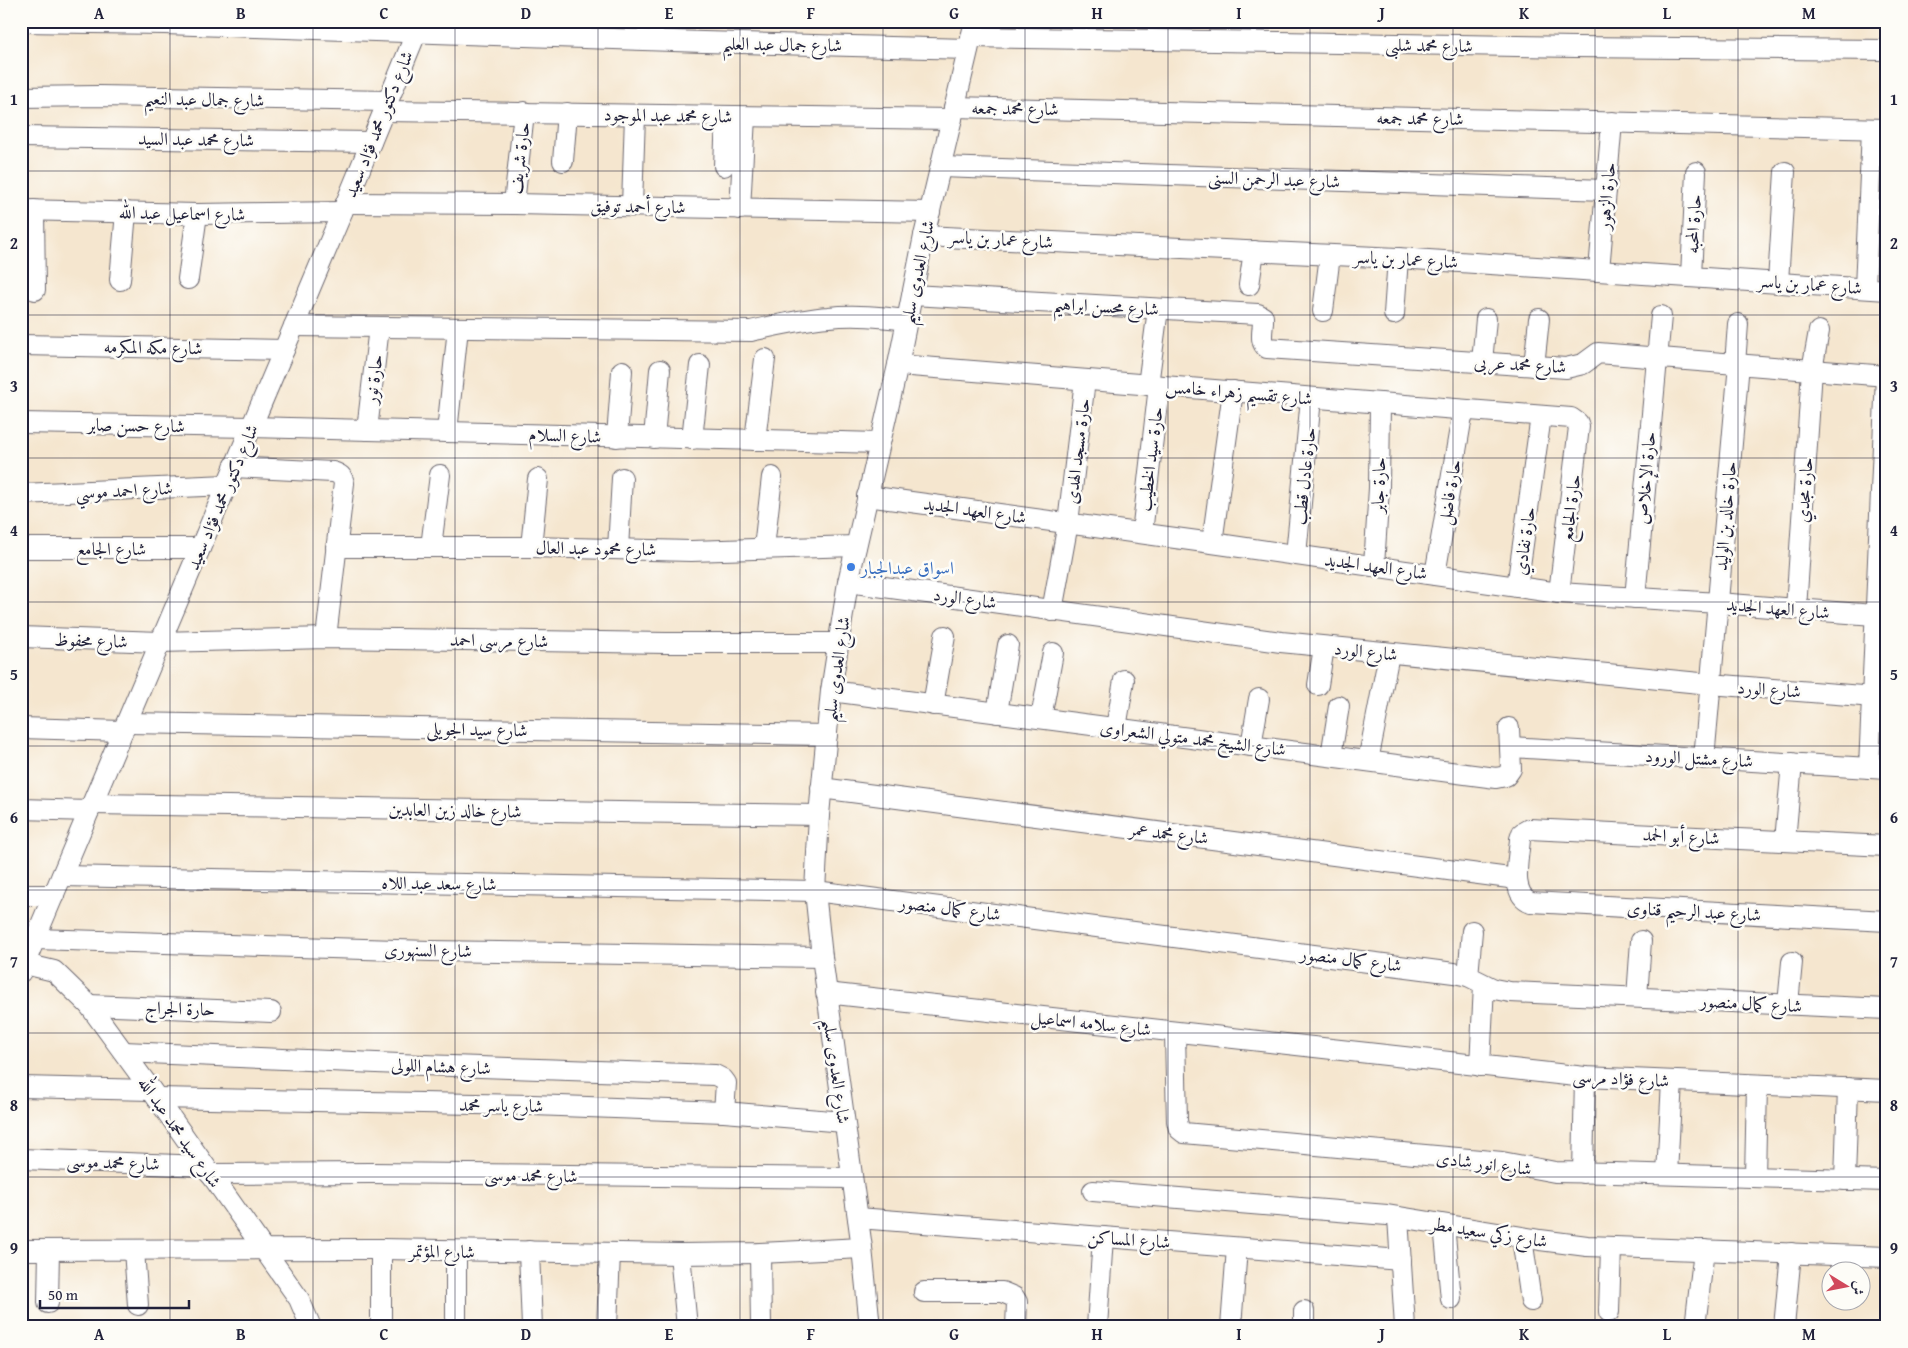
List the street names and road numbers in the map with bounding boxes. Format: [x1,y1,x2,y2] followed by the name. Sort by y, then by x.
[722,29,842,64] street label: شارع جمال عبد العليم
[1385,31,1473,61] street label: شارع محمد شلبى
[336,47,422,202] street label: شارع دكتور محمد فؤاد سعيد
[143,84,265,119] street label: شارع جمال عبد النعيم
[971,94,1059,124] street label: شارع محمد جمعه
[603,100,733,132] street label: شارع محمد عبد الموجود
[1376,104,1464,134] street label: شارع محمد جمعه
[501,120,537,196] street label: حارة شريف
[138,124,254,156] street label: شارع محمد عبد السيد
[1589,161,1622,233] street label: حارة الزهور
[1207,163,1341,197] street label: شارع عبد الرحمن السنى
[590,192,686,222] street label: شارع أحمد توفيق
[1678,194,1708,254] street label: حارة المحبه
[118,198,246,230] street label: شارع اسماعيل عبد الله
[893,217,946,328] street label: شارع العدوى سليم
[946,223,1054,257] street label: شارع عمار بن ياسر
[1351,243,1459,277] street label: شارع عمار بن ياسر
[1755,267,1863,303] street label: شارع عمار بن ياسر
[1052,290,1160,327] street label: شارع محسن ابراهيم
[103,333,203,363] street label: شارع مكه المكرمه
[1473,348,1567,382] street label: شارع محمد عربى
[356,353,389,407] street label: حارة نور
[1164,372,1314,417] street label: شارع تقسيم زهراء خامس
[1057,396,1097,506] street label: حارة مسجد الهدى
[1130,405,1170,513] street label: حارة سيد الخطيب
[85,411,185,441] street label: شارع حسن صابر
[179,420,267,575] street label: شارع دكتور محمد فؤاد سعيد
[528,420,602,453] street label: شارع السلام
[1285,426,1323,526] street label: حارة عادل قطب
[1627,430,1663,526] street label: حارة الإخلاص
[1363,456,1392,516] street label: حارة جابر
[1788,456,1822,524] street label: حارة مجدي
[1430,457,1468,527] street label: حارة فاضل
[1707,460,1743,572] street label: حارة خالد بن الوليد
[1552,473,1591,544] street label: حارة الجامع
[75,474,173,510] street label: شارع احمد موسي
[921,489,1028,533] street label: شارع العهد الجديد
[1506,505,1544,577] street label: حارة نفادي
[535,533,657,565] street label: شارع محمود عبد العال
[76,535,146,565] street label: شارع الجامع
[1322,545,1429,589] street label: شارع العهد الجديد
[931,580,998,618] street label: شارع الورد
[1725,590,1831,628] street label: شارع العهد الجديد
[815,615,862,724] street label: شارع العدوى سليم
[54,625,128,657] street label: شارع محفوظ
[449,626,549,656] street label: شارع مرسى احمد
[1333,634,1399,670] street label: شارع الورد
[1736,673,1802,707] street label: شارع الورد
[1098,713,1288,766] street label: شارع الشيخ محمد متولي الشعراوى
[426,715,528,745] street label: شارع سيد الجويلى
[1644,742,1754,776] street label: شارع مشتل الورود
[388,795,522,827] street label: شارع خالد زين العابدين
[1126,815,1210,853] street label: شارع محمد عمر
[1642,821,1720,853] street label: شارع أبو الحمد
[381,868,497,900] street label: شارع سعد عبد اللاه
[895,888,1002,930] street label: شارع كمال منصور
[1626,894,1762,933] street label: شارع عبد الرحيم قناوى
[384,936,472,966] street label: شارع السنهورى
[1296,939,1403,981] street label: شارع كمال منصور
[1697,987,1803,1021] street label: شارع كمال منصور
[144,993,215,1026] street label: حارة الجراج
[1029,1003,1152,1045] street label: شارع سلامه اسماعيل
[811,1017,858,1126] street label: شارع العدوى سليم
[390,1051,491,1084] street label: شارع هشام اللولى
[1572,1062,1670,1096] street label: شارع فؤاد مرسى
[130,1071,228,1194] street label: شارع سيد محمد عبد الله
[458,1091,543,1121] street label: شارع ياسر محمد
[1434,1144,1533,1184] street label: شارع انور شادى
[66,1147,160,1179] street label: شارع محمد موسى
[484,1161,578,1191] street label: شارع محمد موسى
[1426,1209,1549,1257] street label: شارع زكي سعيد مطر
[1087,1223,1171,1257] street label: شارع المساكن
[407,1237,475,1267] street label: شارع المؤتمر

